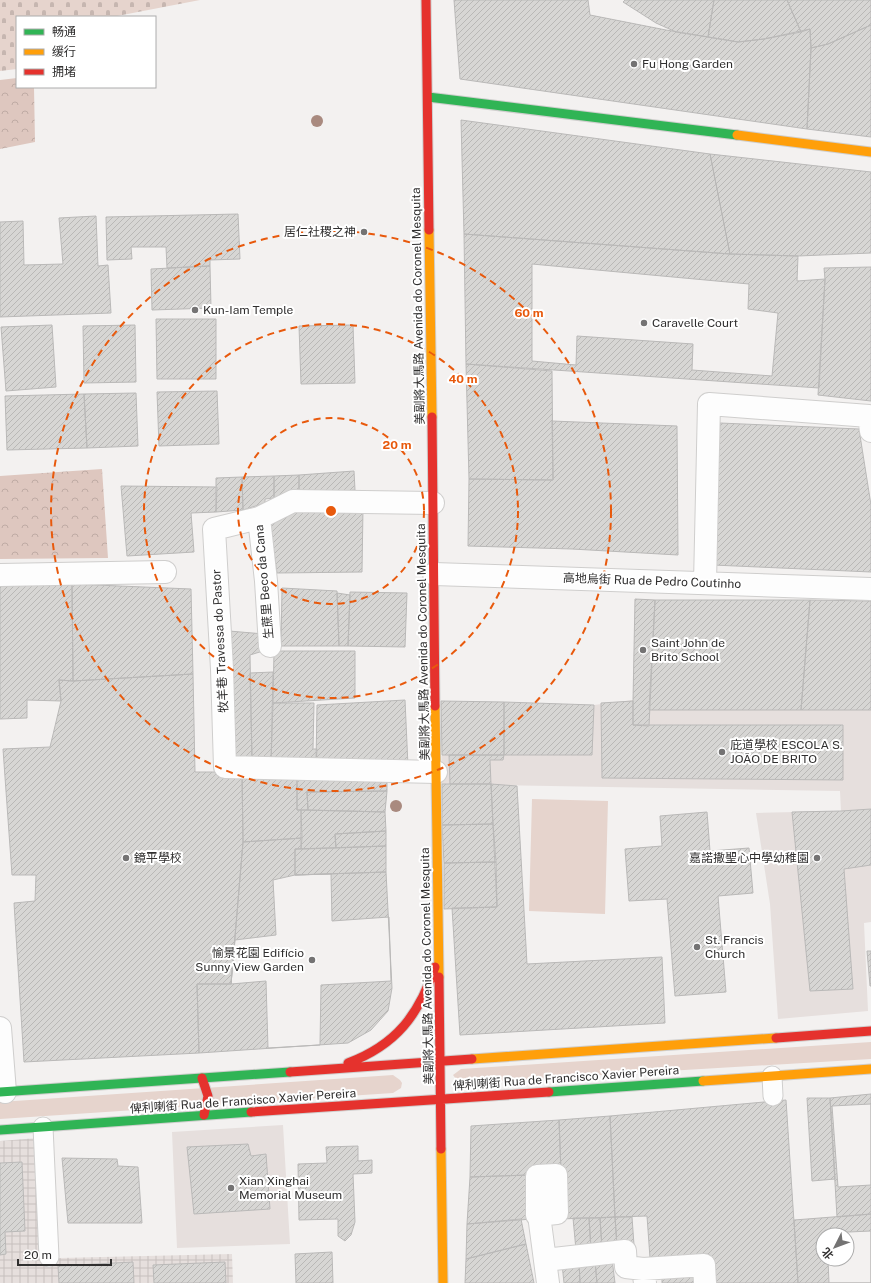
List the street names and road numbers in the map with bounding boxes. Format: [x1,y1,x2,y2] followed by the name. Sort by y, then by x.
[409,187,427,425] street label: 美副將大馬路 Avenida do Coronel Mesquita
[414,523,432,761] street label: 美副將大馬路 Avenida do Coronel Mesquita
[252,524,276,640] street label: 生蔗里 Beco da Cana
[209,569,231,713] street label: 牧羊巷 Travessa do Pastor
[563,571,741,591] street label: 高地烏街 Rua de Pedro Coutinho
[418,847,436,1085] street label: 美副將大馬路 Avenida do Coronel Mesquita
[452,1063,680,1093] street label: 俾利喇街 Rua de Francisco Xavier Pereira
[129,1086,357,1116] street label: 俾利喇街 Rua de Francisco Xavier Pereira

